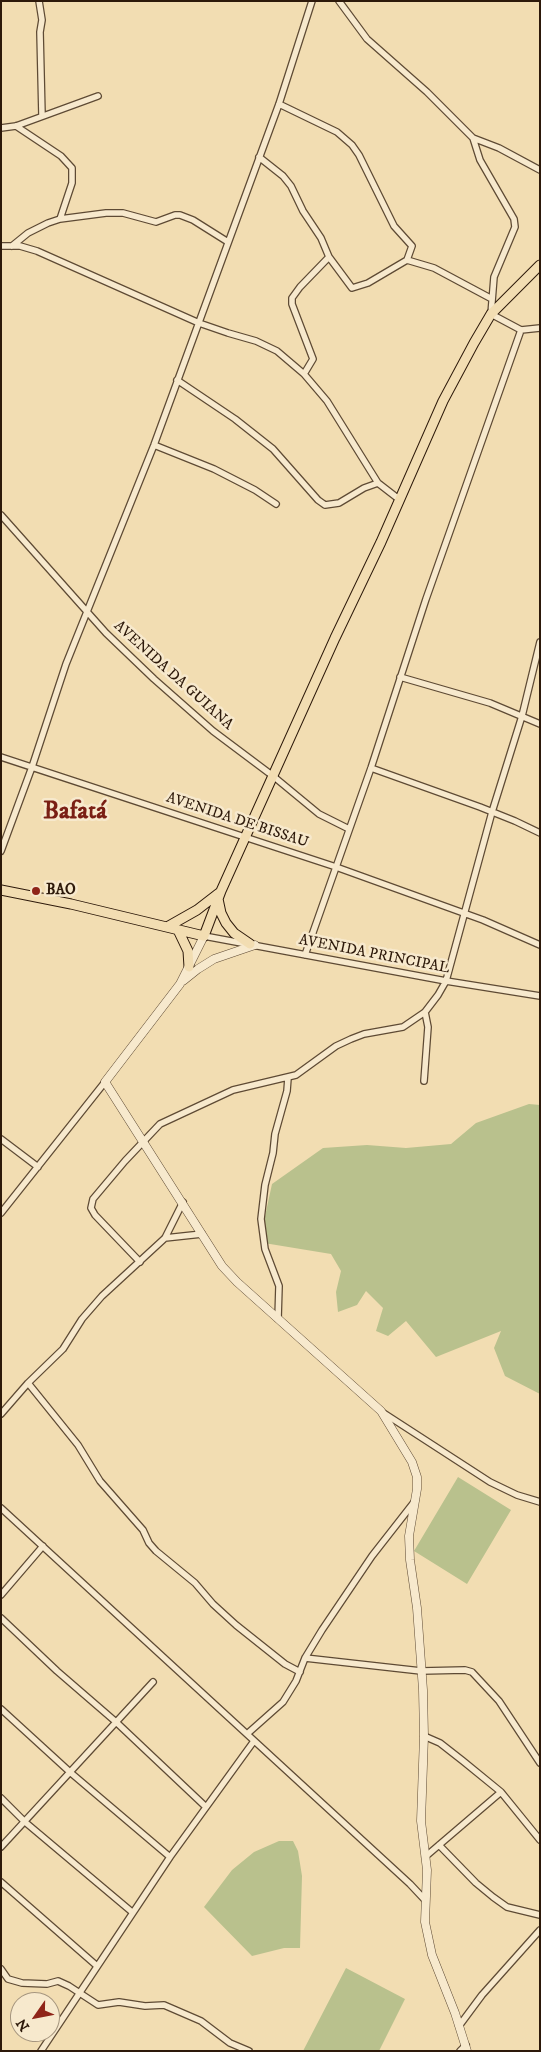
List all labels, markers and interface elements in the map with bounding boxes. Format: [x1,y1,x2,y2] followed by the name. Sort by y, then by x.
[110,618,236,734] street label: AVENIDA DA GUIANA
[164,789,310,853] street label: AVENIDA DE BISSAU
[43,798,107,828] district label: Bafatá
[46,882,76,900] place label: BAO
[30,885,42,897] marker: BAO
[297,932,451,978] street label: AVENIDA PRINCIPAL
[10,1992,60,2042] north arrow
[13,2015,34,2034] text: N

